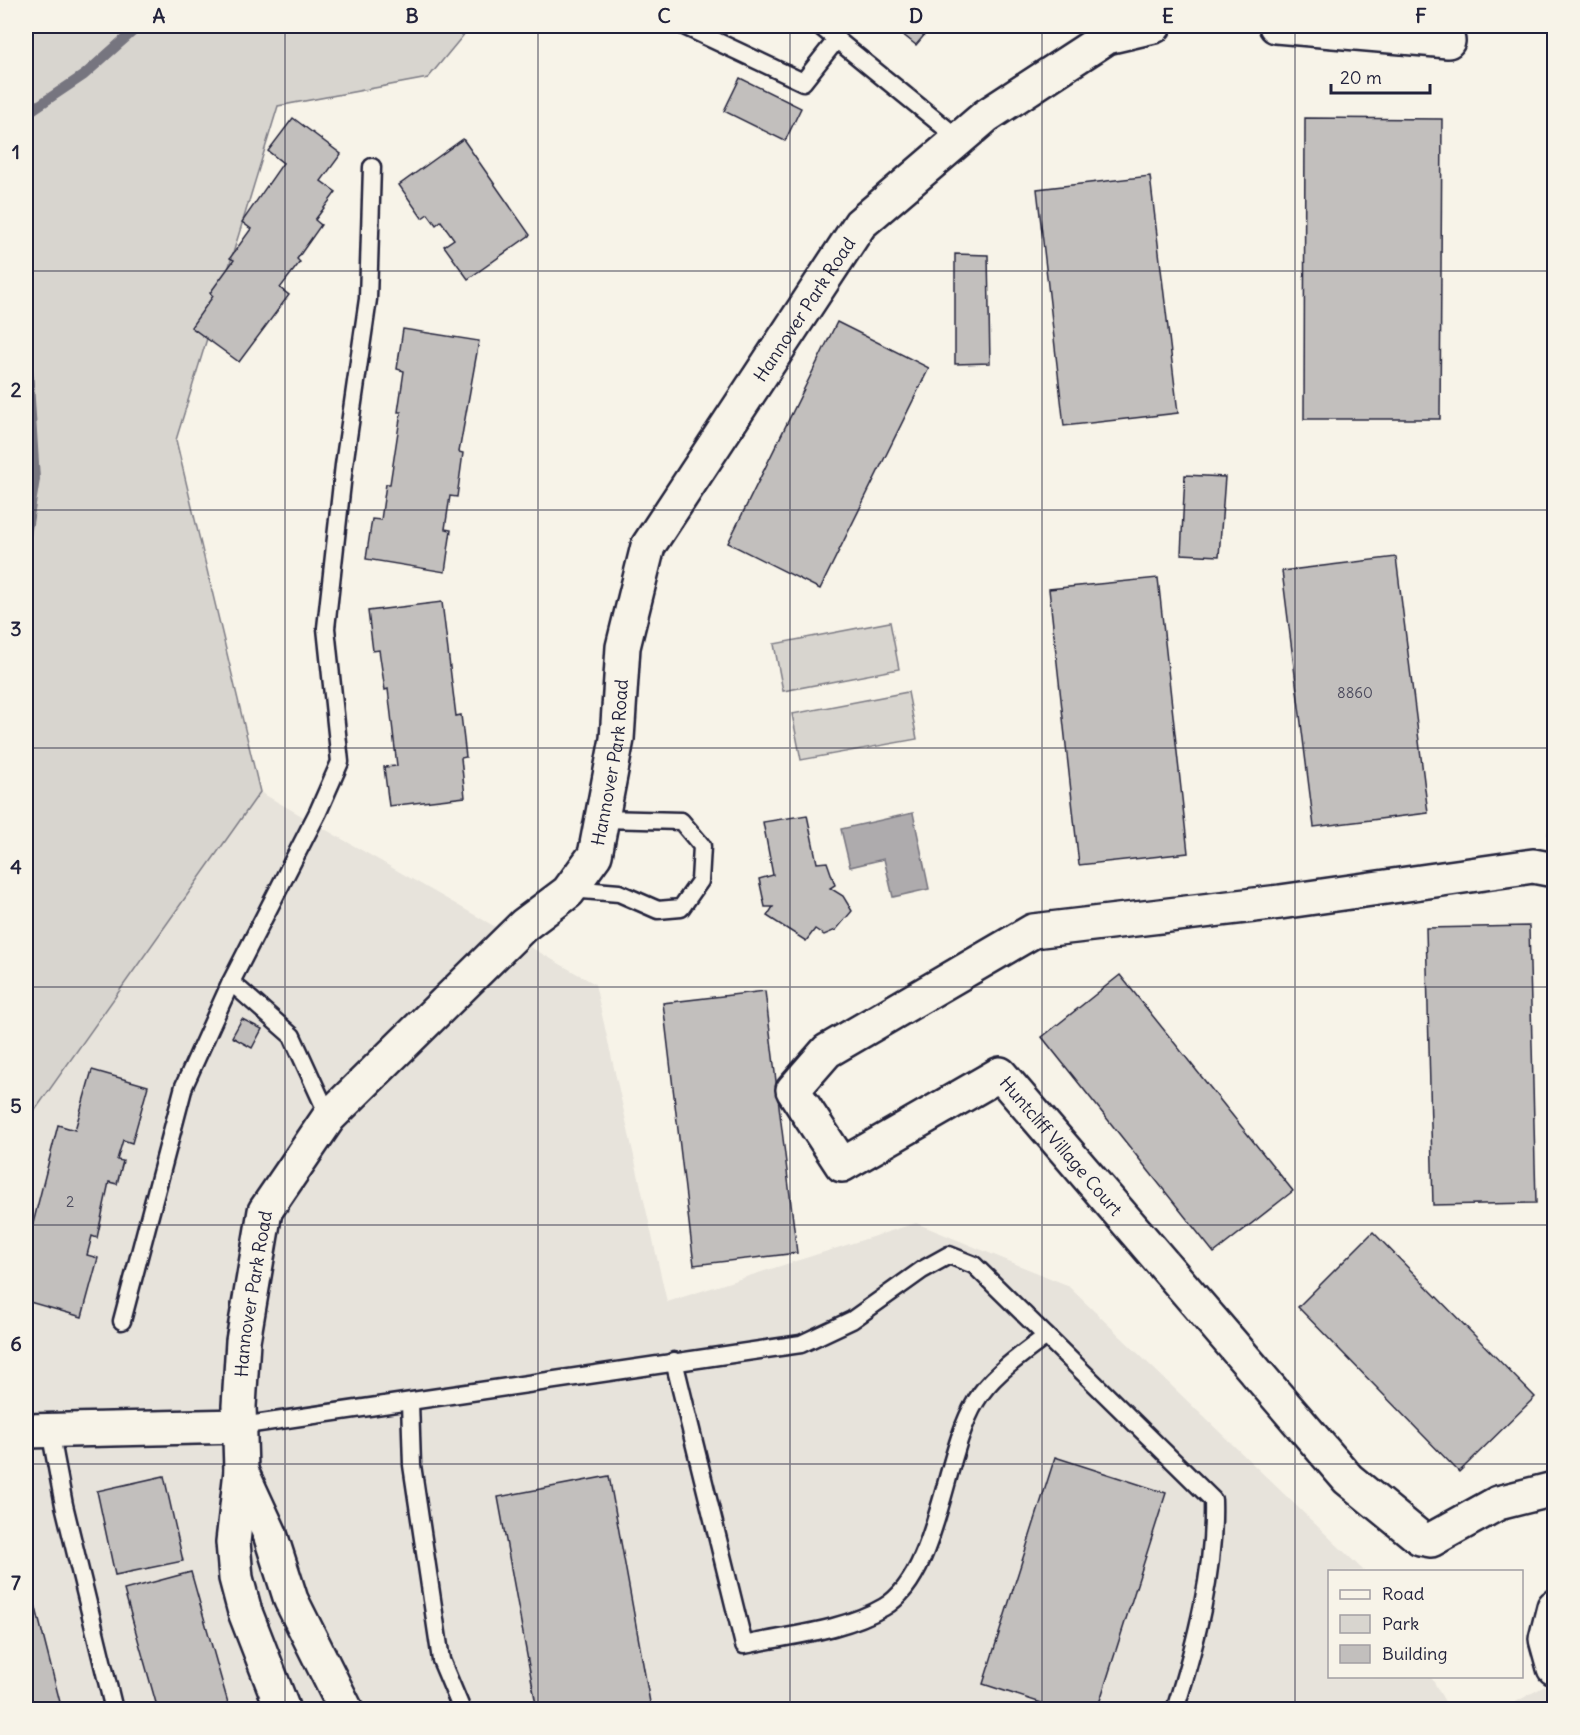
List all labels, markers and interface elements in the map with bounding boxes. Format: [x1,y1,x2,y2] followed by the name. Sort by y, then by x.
[153,3,166,28] text: A
[405,3,419,28] text: B
[657,3,671,28] text: C
[909,3,923,28] text: D
[1162,3,1174,28] text: E
[1415,3,1427,28] text: F
[1331,57,1430,95] scale bar
[1340,66,1382,89] text: 20 m
[12,139,20,164] text: 1
[748,232,860,386] street label: Hannover Park Road
[11,377,22,402] text: 2
[10,616,22,641] text: 3
[586,678,632,847] street label: Hannover Park Road
[1337,683,1373,702] house number: 8860
[10,854,22,879] text: 4
[995,1071,1128,1220] street label: Huntcliff Village Court
[10,1093,22,1118] text: 5
[66,1192,74,1211] house number: 2
[229,1209,276,1378] street label: Hannover Park Road
[10,1331,22,1356] text: 6
[11,1570,21,1595] text: 7
[1328,1570,1523,1678] legend
[1382,1582,1425,1605] text: Road
[1382,1612,1419,1635] text: Park
[1382,1642,1447,1665] text: Building

